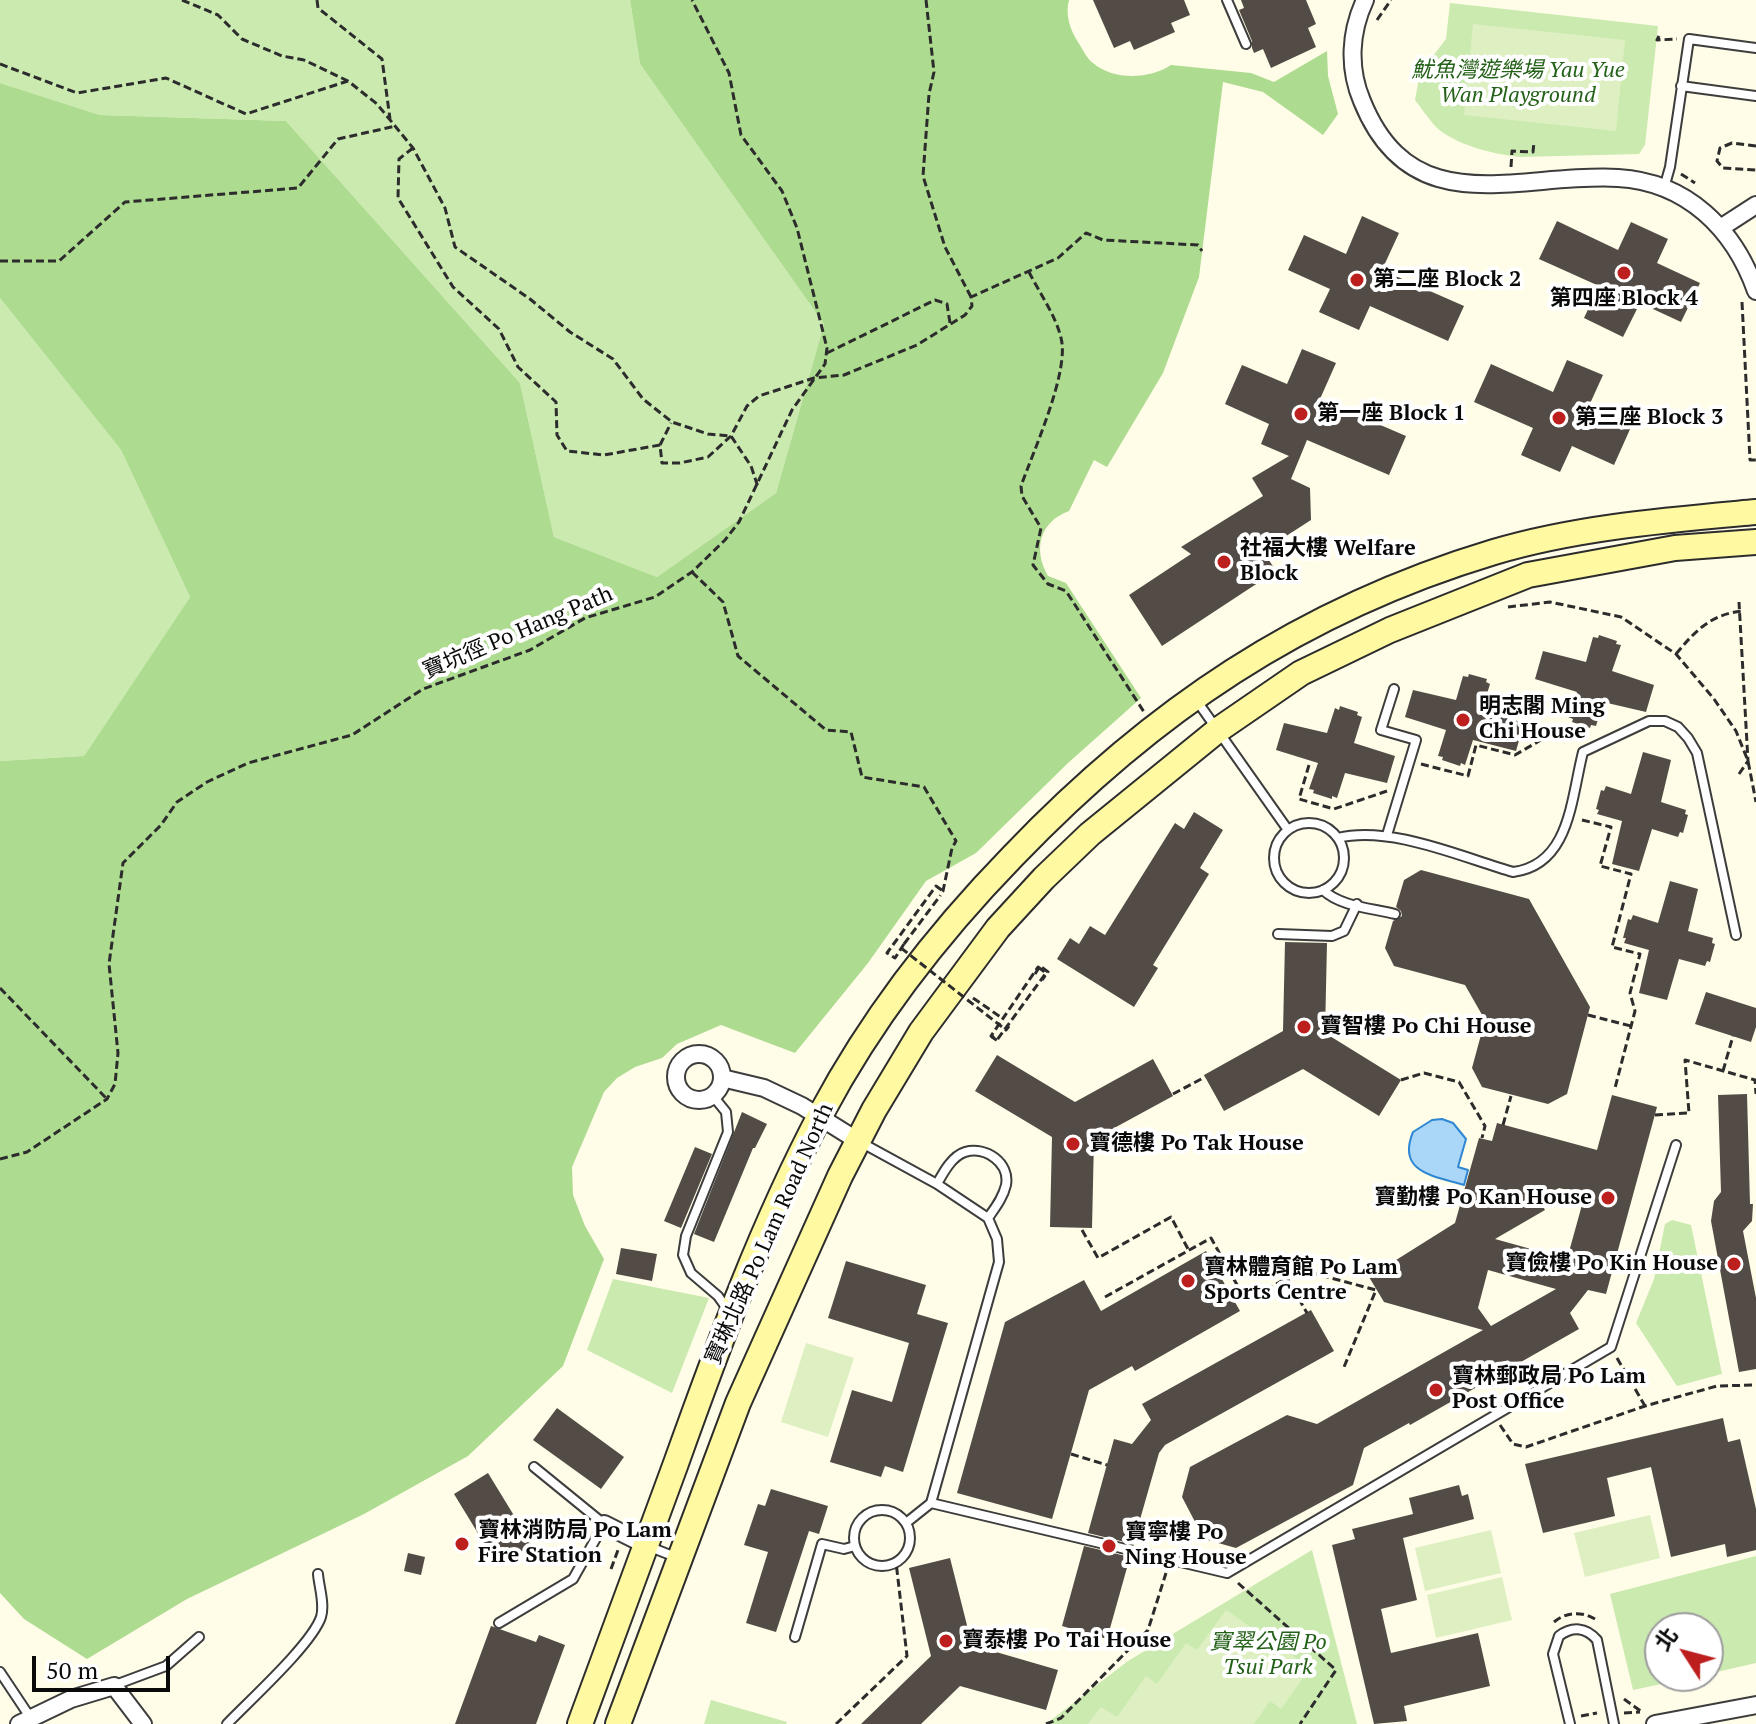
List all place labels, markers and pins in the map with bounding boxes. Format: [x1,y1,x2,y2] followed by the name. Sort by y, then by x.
[1615,264,1633,282] marker: 第四座 Block 4
[1373,267,1521,293] place label: 第二座 Block 2
[1348,271,1366,289] marker: 第二座 Block 2
[1550,286,1698,312] place label: 第四座 Block 4
[1317,401,1465,427] place label: 第一座 Block 1
[1292,405,1310,423] marker: 第一座 Block 1
[1575,405,1723,431] place label: 第三座 Block 3
[1550,409,1568,427] marker: 第三座 Block 3
[1240,536,1416,588] place label: 社福大樓 Welfare Block
[1215,553,1233,571] marker: 社福大樓 Welfare Block
[1479,694,1605,746] place label: 明志閣 Ming Chi House
[1454,711,1472,729] marker: 明志閣 Ming Chi House
[1320,1014,1531,1040] place label: 寶智樓 Po Chi House
[1295,1018,1313,1036] marker: 寶智樓 Po Chi House
[1089,1131,1304,1157] place label: 寶德樓 Po Tak House
[1064,1135,1082,1153] marker: 寶德樓 Po Tak House
[1374,1185,1592,1211] place label: 寶勤樓 Po Kan House
[1599,1189,1617,1207] marker: 寶勤樓 Po Kan House
[1505,1251,1718,1277] place label: 寶儉樓 Po Kin House
[1204,1255,1398,1306] place label: 寶林體育館 Po Lam Sports Centre
[1725,1255,1743,1273] marker: 寶儉樓 Po Kin House
[1179,1272,1197,1290] marker: 寶林體育館 Po Lam Sports Centre
[1452,1364,1646,1416] place label: 寶林郵政局 Po Lam Post Office
[1427,1381,1445,1399] marker: 寶林郵政局 Po Lam Post Office
[478,1518,672,1570] place label: 寶林消防局 Po Lam Fire Station
[1125,1520,1247,1572] place label: 寶寧樓 Po Ning House
[453,1535,471,1553] marker: 寶林消防局 Po Lam Fire Station
[1100,1537,1118,1555] marker: 寶寧樓 Po Ning House
[962,1628,1171,1654] place label: 寶泰樓 Po Tai House
[937,1632,955,1650] marker: 寶泰樓 Po Tai House

